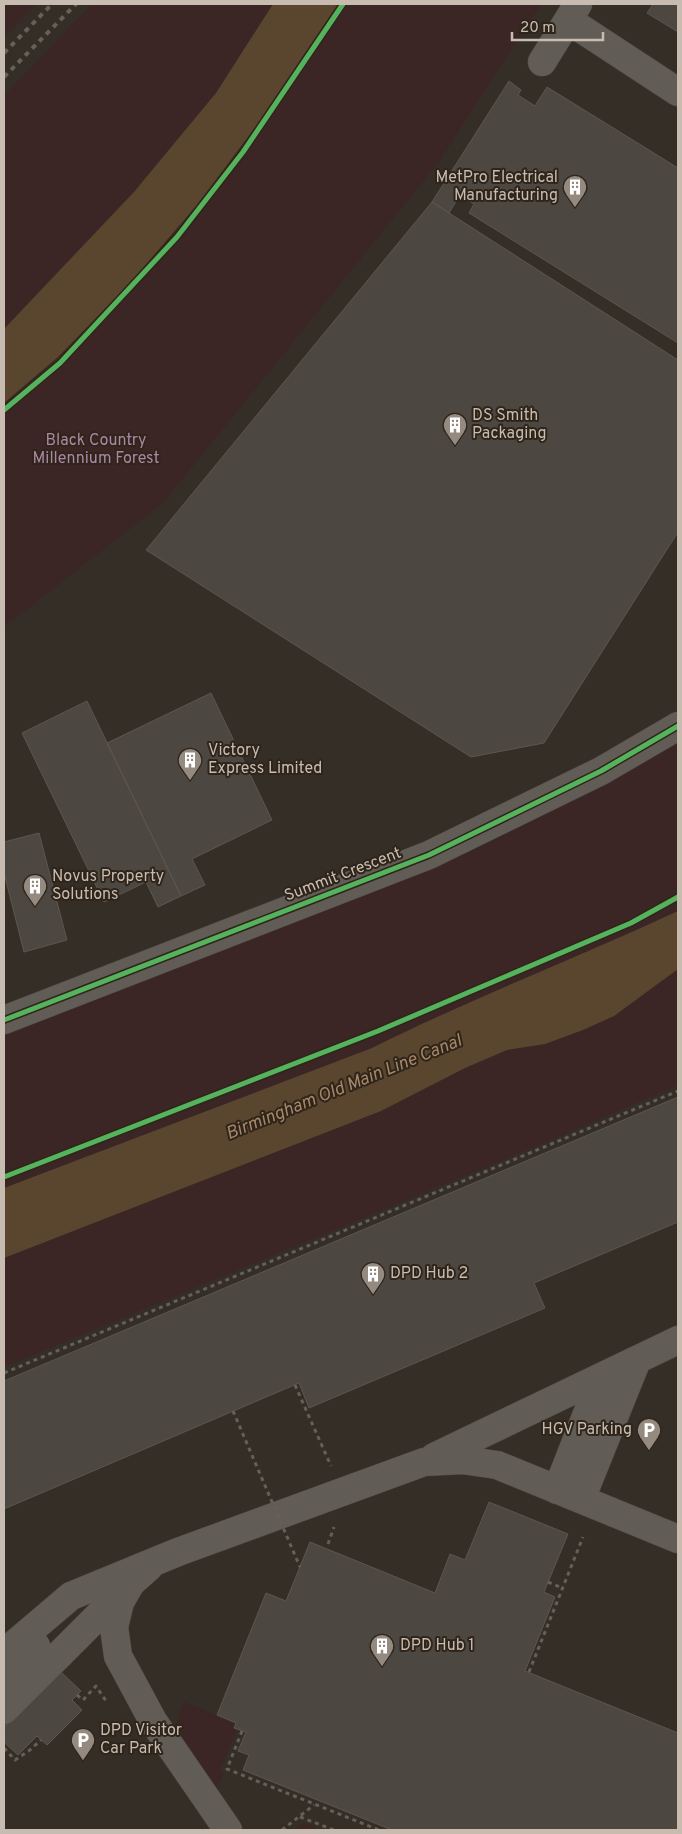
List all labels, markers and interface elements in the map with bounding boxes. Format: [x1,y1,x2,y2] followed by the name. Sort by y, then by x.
[512,10,603,42] scale bar
[520,19,555,38] text: 20 m
[435,168,558,206] place label: MetPro Electrical Manufacturing
[562,174,588,208] building icon: MetPro Electrical Manufacturing
[472,406,547,444] place label: DS Smith Packaging
[442,412,468,446] building icon: DS Smith Packaging
[32,431,160,469] park label: Black Country Millennium Forest
[208,741,322,779] place label: Victory Express Limited
[177,747,203,781] building icon: Victory Express Limited
[282,844,404,906] street label: Summit Crescent
[52,867,164,905] place label: Novus Property Solutions
[22,873,48,907] building icon: Novus Property Solutions
[223,1030,467,1146] water label: Birmingham Old Main Line Canal
[360,1261,386,1295] building icon: DPD Hub 2
[390,1264,468,1284] place label: DPD Hub 2
[636,1417,662,1451] parking icon: HGV Parking
[541,1420,632,1440] place label: HGV Parking
[369,1633,395,1667] building icon: DPD Hub 1
[400,1636,475,1656] place label: DPD Hub 1
[100,1721,182,1759] place label: DPD Visitor Car Park
[70,1727,96,1761] parking icon: DPD Visitor Car Park

